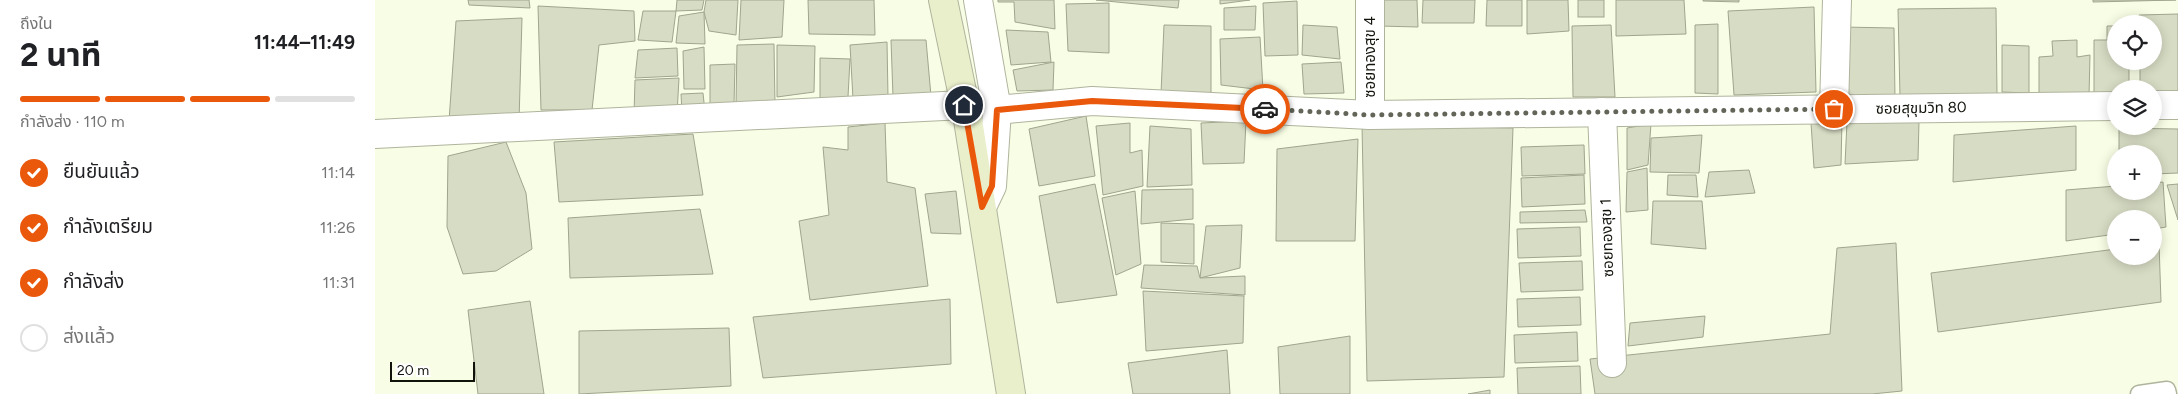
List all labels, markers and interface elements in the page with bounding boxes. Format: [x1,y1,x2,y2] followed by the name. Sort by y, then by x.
[20,14,53,33] text: ถึงใน
[2107,15,2162,265] map controls
[2107,15,2162,70] button: locate
[1361,16,1379,98] street label: ซอยทองสุข 4
[254,31,355,54] text: 11:44–11:49
[20,36,101,74] text: 2 นาที
[2107,80,2162,135] button: layers
[943,84,985,126] pin
[1240,84,1290,134] courier
[1813,88,1855,130] pin
[950,91,978,119] icon: home
[1251,95,1279,123] icon: car
[1820,95,1848,123] icon: bag
[1875,98,1967,118] street label: ซอยสุขุมวิท 80
[20,112,125,131] text: กำลังส่ง · 110 m
[2107,145,2162,200] button: +
[20,159,48,187] icon: check
[63,160,140,183] text: ยืนยันแล้ว
[321,163,355,182] text: 11:14
[1597,199,1617,277] street label: ซอยทองสุข 1
[2107,210,2162,265] button: −
[20,214,48,242] icon: check
[63,215,153,238] text: กำลังเตรียม
[320,218,355,237] text: 11:26
[20,269,48,297] icon: check
[63,270,124,293] text: กำลังส่ง
[322,273,355,292] text: 11:31
[63,325,115,348] text: ส่งแล้ว
[390,359,475,382] scale bar
[397,362,429,379] text: 20 m

